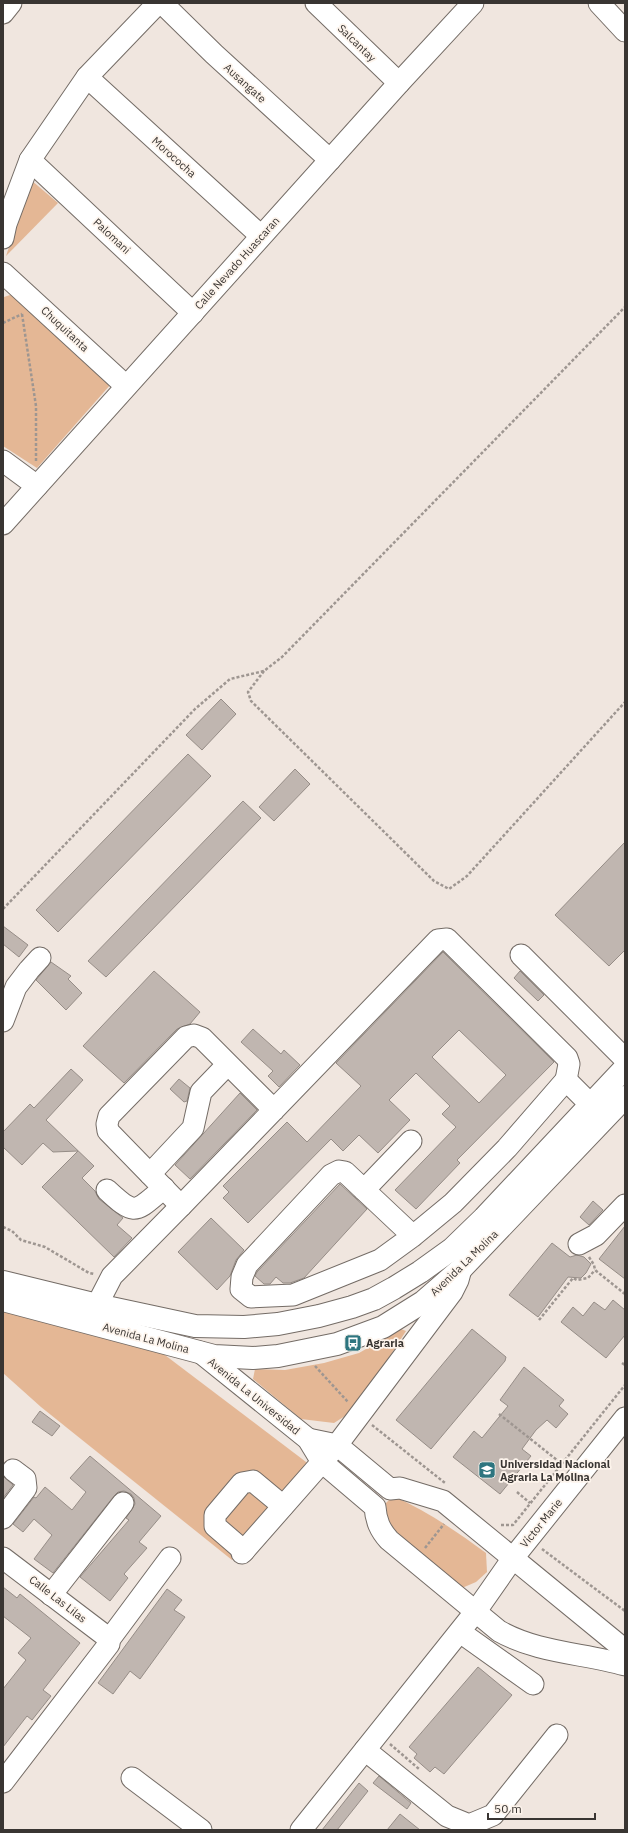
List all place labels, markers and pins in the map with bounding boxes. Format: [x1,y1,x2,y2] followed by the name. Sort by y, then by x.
[343,1333,363,1353] bus stop icon: Agraria
[366,1336,404,1350] place label: Agraria
[500,1457,611,1484] place label: Universidad Nacional Agraria La Molina
[477,1460,497,1480] school or university icon: Universidad Nacional Agraria La Molina

